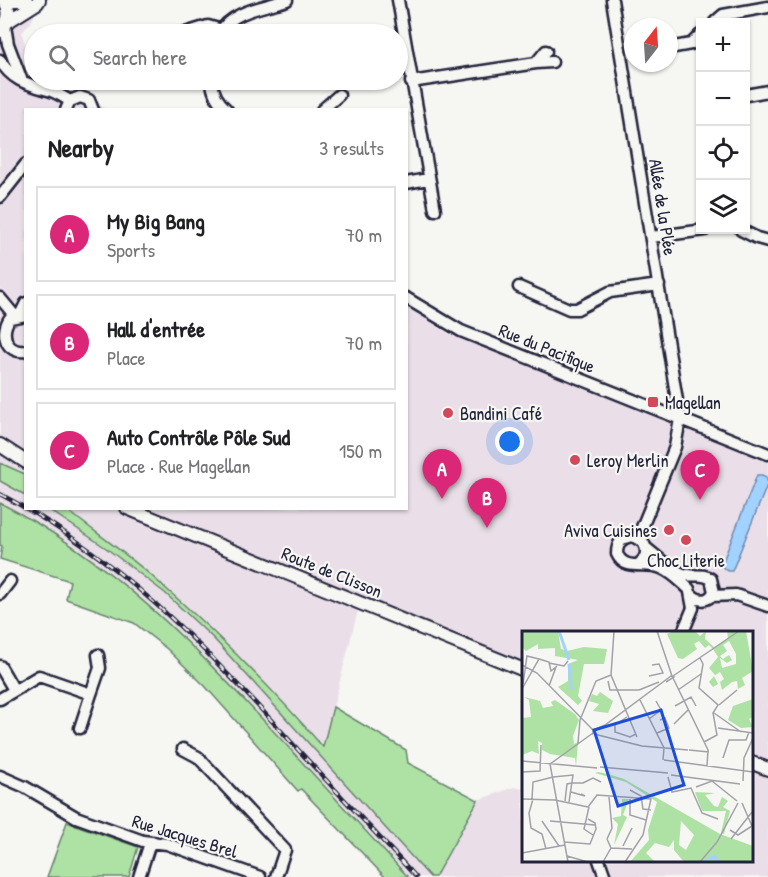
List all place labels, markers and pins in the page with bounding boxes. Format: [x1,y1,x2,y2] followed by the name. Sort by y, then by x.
[665,390,721,415] place label: Magellan
[646,395,660,409] marker: Magellan
[460,401,542,426] place label: Bandini Café
[441,406,455,420] marker: Bandini Café
[587,448,669,473] place label: Leroy Merlin
[422,450,462,499] pin: A
[680,450,720,500] pin: C
[568,453,582,467] marker: Leroy Merlin
[468,478,506,528] pin: B
[564,518,657,543] place label: Aviva Cuisines
[662,523,676,537] marker: Aviva Cuisines
[679,533,693,547] marker: Choc Literie
[647,548,725,573] place label: Choc Literie

